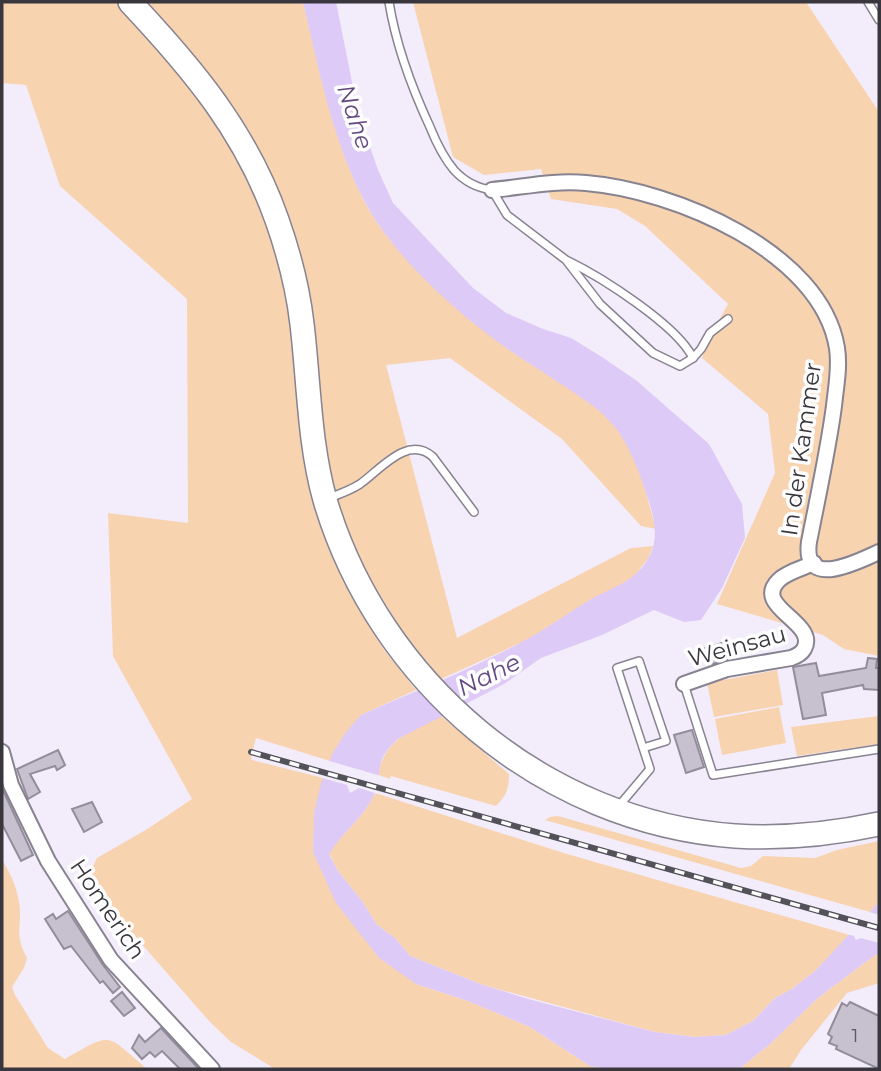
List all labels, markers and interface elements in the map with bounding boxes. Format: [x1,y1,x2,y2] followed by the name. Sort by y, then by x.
[331,81,380,153] water label: Nahe
[775,361,827,537] street label: In der Kammer
[685,620,789,672] street label: Weinsau
[453,647,525,702] water label: Nahe
[64,854,152,964] street label: Homerich
[852,1024,858,1047] house number: 1

